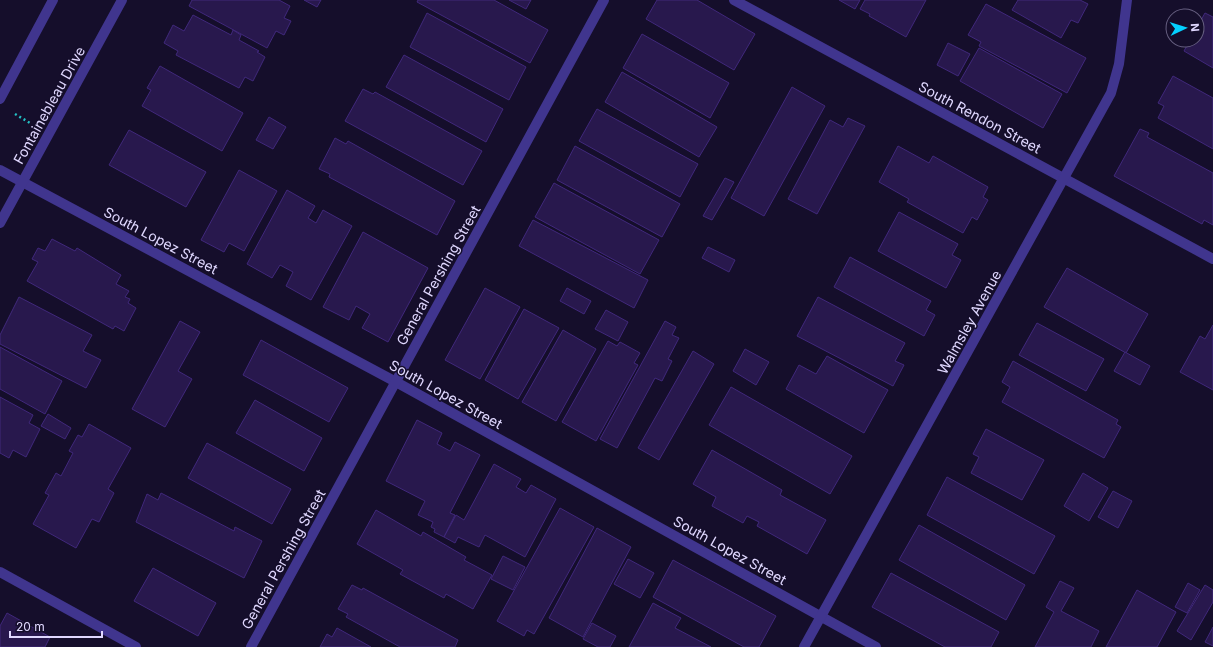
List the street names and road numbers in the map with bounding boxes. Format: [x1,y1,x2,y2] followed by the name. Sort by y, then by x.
[10,43,88,167] street label: Fontainebleau Drive
[916,77,1045,157] street label: South Rendon Street
[392,202,484,348] street label: General Pershing Street
[101,203,221,277] street label: South Lopez Street
[933,267,1005,377] street label: Walmsley Avenue
[387,356,506,432] street label: South Lopez Street
[237,486,329,632] street label: General Pershing Street
[671,512,790,588] street label: South Lopez Street

